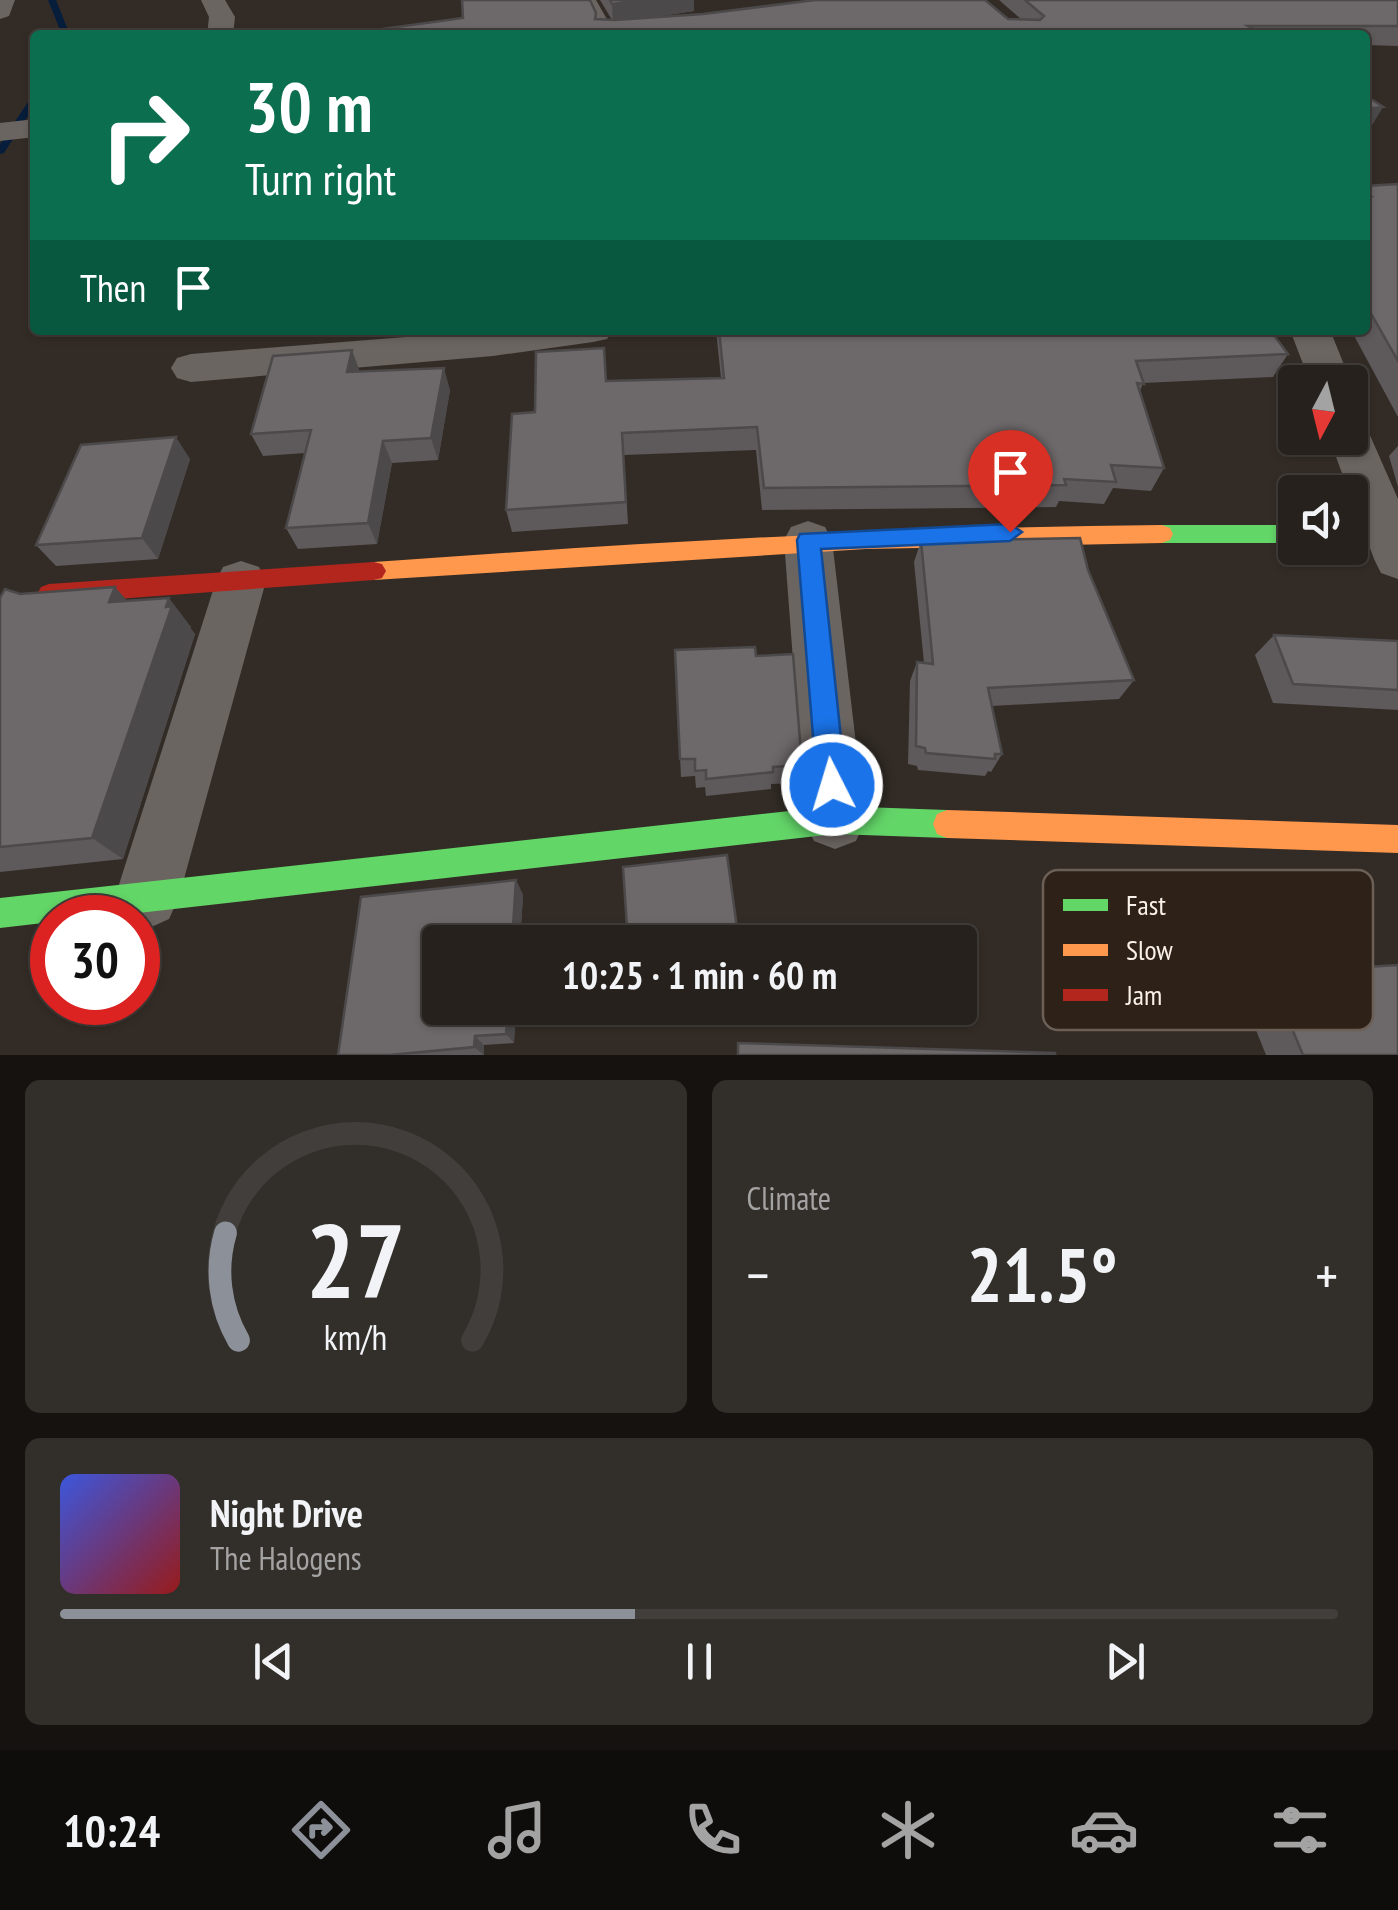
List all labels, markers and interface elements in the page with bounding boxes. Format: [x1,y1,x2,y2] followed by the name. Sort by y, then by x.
[245,61,373,151] text: 30 m
[80,70,210,200] icon: right
[245,149,396,207] text: Turn right
[166,260,221,315] icon: arrive
[80,263,146,312] text: Then
[1278,365,1368,455] north arrow
[1278,365,1368,565] map controls
[968,430,1053,533] pin
[983,445,1038,500] icon: arrive
[1278,475,1368,565] button: sound
[780,733,884,837] position arrow
[1043,870,1373,1030] legend
[1126,886,1166,923] text: Fast
[30,895,160,1025] speed limit sign: 30
[1126,931,1173,968] text: Slow
[562,950,837,999] text: 10:25 · 1 min · 60 m
[1125,976,1162,1013] text: Jam
[747,1177,831,1219] text: Climate
[306,1192,405,1327] text: 27
[967,1226,1118,1323] text: 21.5°
[747,1239,769,1310] text: −
[1315,1239,1338,1310] text: +
[324,1314,387,1360] text: km/h
[210,1488,363,1537] text: Night Drive
[210,1537,362,1579] text: The Halogens
[246,1634,301,1689] icon: previous
[672,1634,727,1689] icon: pause
[1098,1634,1153,1689] icon: next
[286,1795,356,1865] icon: directions
[482,1795,552,1865] icon: music
[678,1795,748,1865] icon: phone
[873,1795,943,1865] icon: climate
[1069,1795,1139,1865] icon: car
[1265,1795,1335,1865] icon: filters
[63,1801,160,1859] text: 10:24

